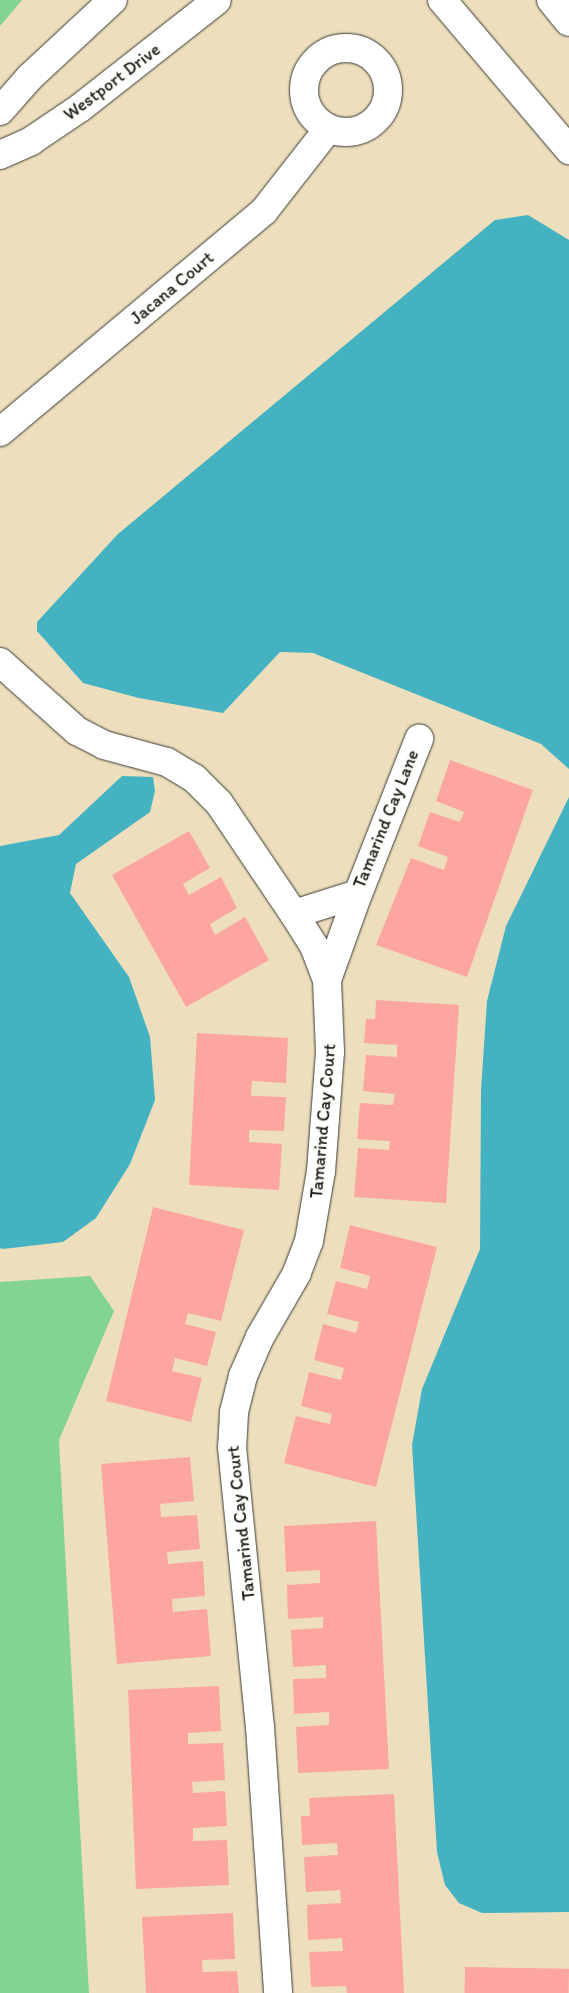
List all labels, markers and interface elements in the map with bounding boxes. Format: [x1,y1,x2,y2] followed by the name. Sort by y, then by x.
[59,39,165,125] street label: Westport Drive
[126,247,218,329] street label: Jacana Court
[348,746,424,892] street label: Tamarind Cay Lane
[305,1043,341,1199] street label: Tamarind Cay Court
[222,1445,260,1601] street label: Tamarind Cay Court

